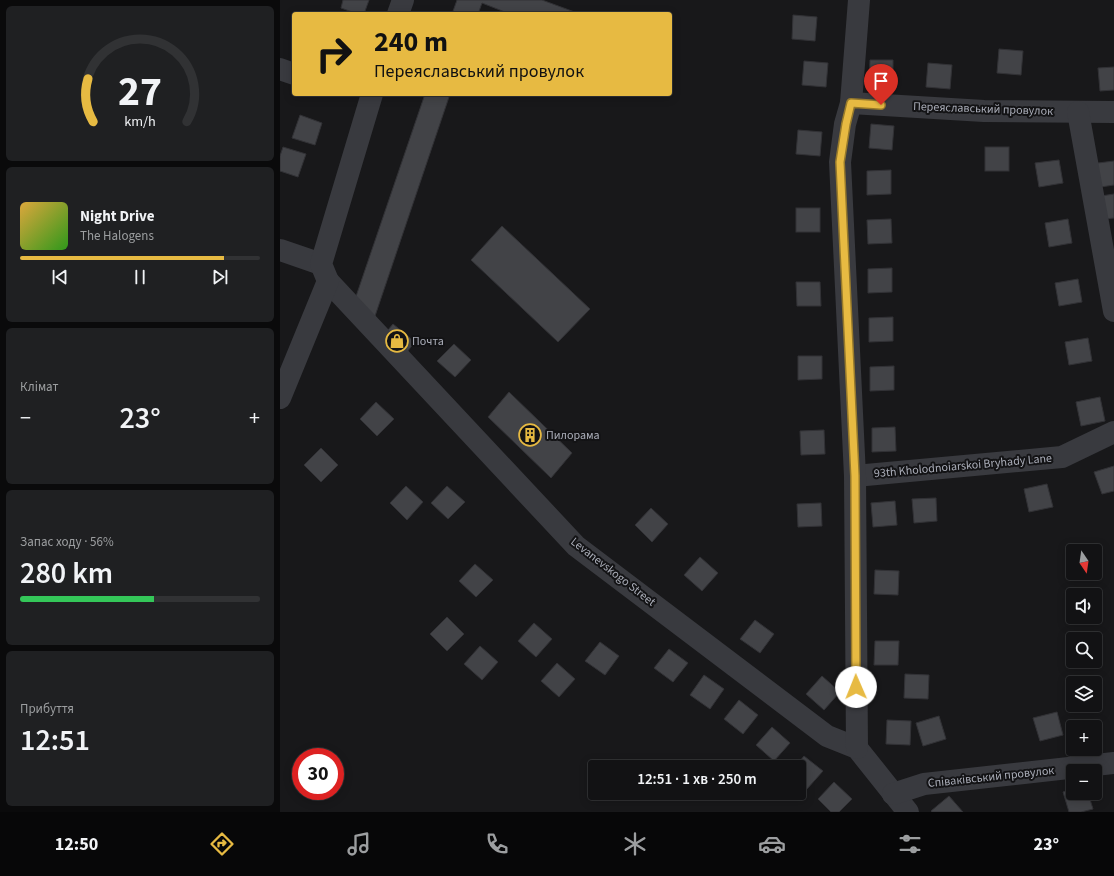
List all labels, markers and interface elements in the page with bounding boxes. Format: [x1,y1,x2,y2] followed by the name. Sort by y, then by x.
[374,22,448,62] text: 240 m
[308,28,360,80] icon: right
[374,59,584,84] text: Переяславський провулок
[118,61,162,121] text: 27
[864,64,898,105] pin
[870,70,892,92] icon: arrive
[913,98,1053,120] street label: Переяславський провулок
[124,110,156,131] text: km/h
[80,206,155,227] text: Night Drive
[80,227,154,245] text: The Halogens
[49,266,71,288] icon: previous
[129,266,151,288] icon: pause
[209,266,231,288] icon: next
[384,328,410,354] shop icon: Почта
[412,333,444,350] place label: Почта
[20,378,58,396] text: Клімат
[119,397,161,440] text: 23°
[20,402,31,434] text: −
[249,402,260,434] text: +
[517,422,543,448] building icon: Пилорама
[546,427,600,444] place label: Пилорама
[873,450,1053,482] street label: 93th Kholodnoiarskoi Bryhady Lane
[20,533,114,551] text: Запас ходу · 56%
[567,533,659,611] street label: Levanevskogo Street
[1066,544,1102,580] north arrow
[1066,544,1102,800] map controls
[20,552,113,595] text: 280 km
[1066,588,1102,624] button: sound
[1066,632,1102,668] button: search
[835,666,877,708] position arrow
[1066,676,1102,712] button: layers
[20,700,74,718] text: Прибуття
[20,719,90,762] text: 12:51
[1066,720,1102,756] button: +
[292,748,344,800] speed limit sign: 30
[927,762,1055,792] street label: Співаківський провулок
[1066,764,1102,800] button: −
[637,769,757,790] text: 12:51 · 1 хв · 250 m
[208,830,236,858] icon: directions
[345,830,373,858] icon: music
[483,830,511,858] icon: phone
[621,830,649,858] icon: climate
[758,830,786,858] icon: car
[896,830,924,858] icon: filters
[55,832,98,857] text: 12:50
[1034,832,1059,857] text: 23°

